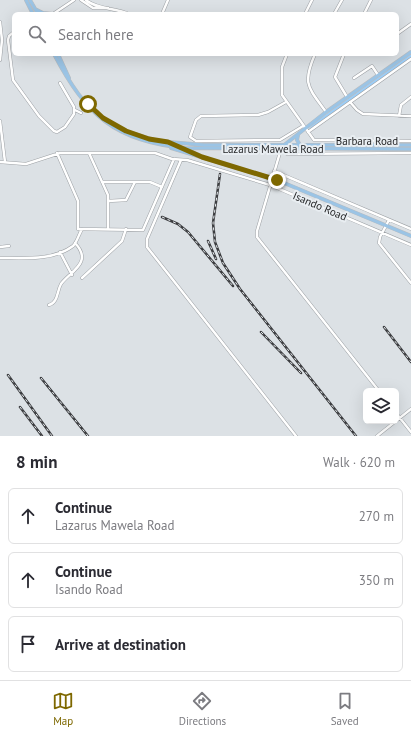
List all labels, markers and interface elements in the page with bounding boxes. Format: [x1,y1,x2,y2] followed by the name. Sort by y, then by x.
[12,12,399,56] search box
[26,23,48,45] icon: search
[58,25,134,44] text: Search here
[79,95,97,113] route start
[336,134,398,148] street label: Barbara Road
[222,142,324,156] street label: Lazarus Mawela Road
[268,171,286,189] route end
[291,188,349,224] street label: Isando Road
[363,388,399,424] map controls
[363,388,399,424] button: layers
[16,451,57,473] text: 8 min
[323,454,395,471] text: Walk · 620 m
[55,498,112,517] text: Continue
[17,505,39,527] icon: ahead
[359,508,394,525] text: 270 m
[55,517,175,534] text: Lazarus Mawela Road
[55,562,112,581] text: Continue
[17,569,39,591] icon: ahead
[359,572,394,589] text: 350 m
[55,581,123,598] text: Isando Road
[17,633,39,655] icon: arrive
[55,635,186,654] text: Arrive at destination
[52,690,74,728] tab: Map
[179,690,226,728] tab: Directions
[331,690,359,728] tab: Saved

